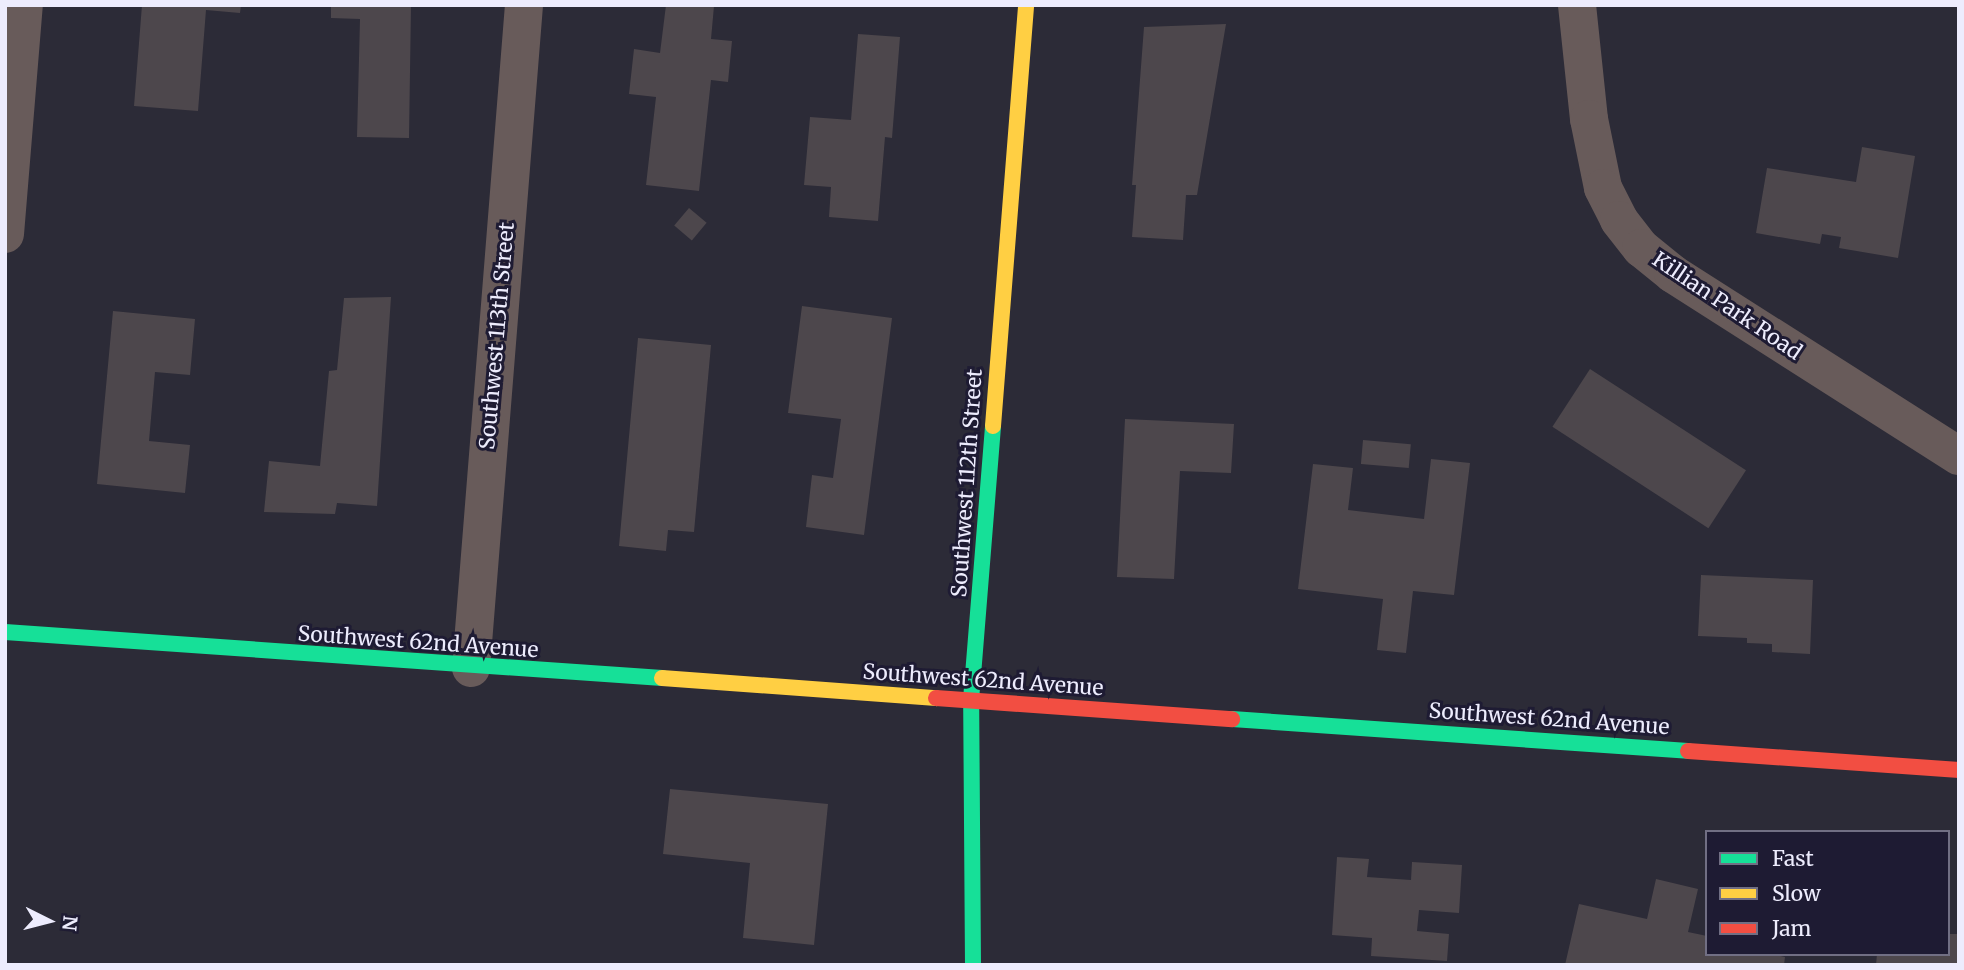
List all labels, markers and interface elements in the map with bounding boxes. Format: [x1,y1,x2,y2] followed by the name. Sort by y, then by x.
[475,221,519,451] street label: Southwest 113th Street
[1648,247,1806,365] street label: Killian Park Road
[946,368,988,598] street label: Southwest 112th Street
[297,621,539,663] street label: Southwest 62nd Avenue
[862,659,1104,701] street label: Southwest 62nd Avenue
[1428,698,1670,740] street label: Southwest 62nd Avenue
[1705,830,1950,956] legend
[1772,845,1814,872] text: Fast
[1772,880,1821,907] text: Slow
[14,886,84,956] north arrow
[57,914,83,932] text: N
[1772,915,1811,942] text: Jam

